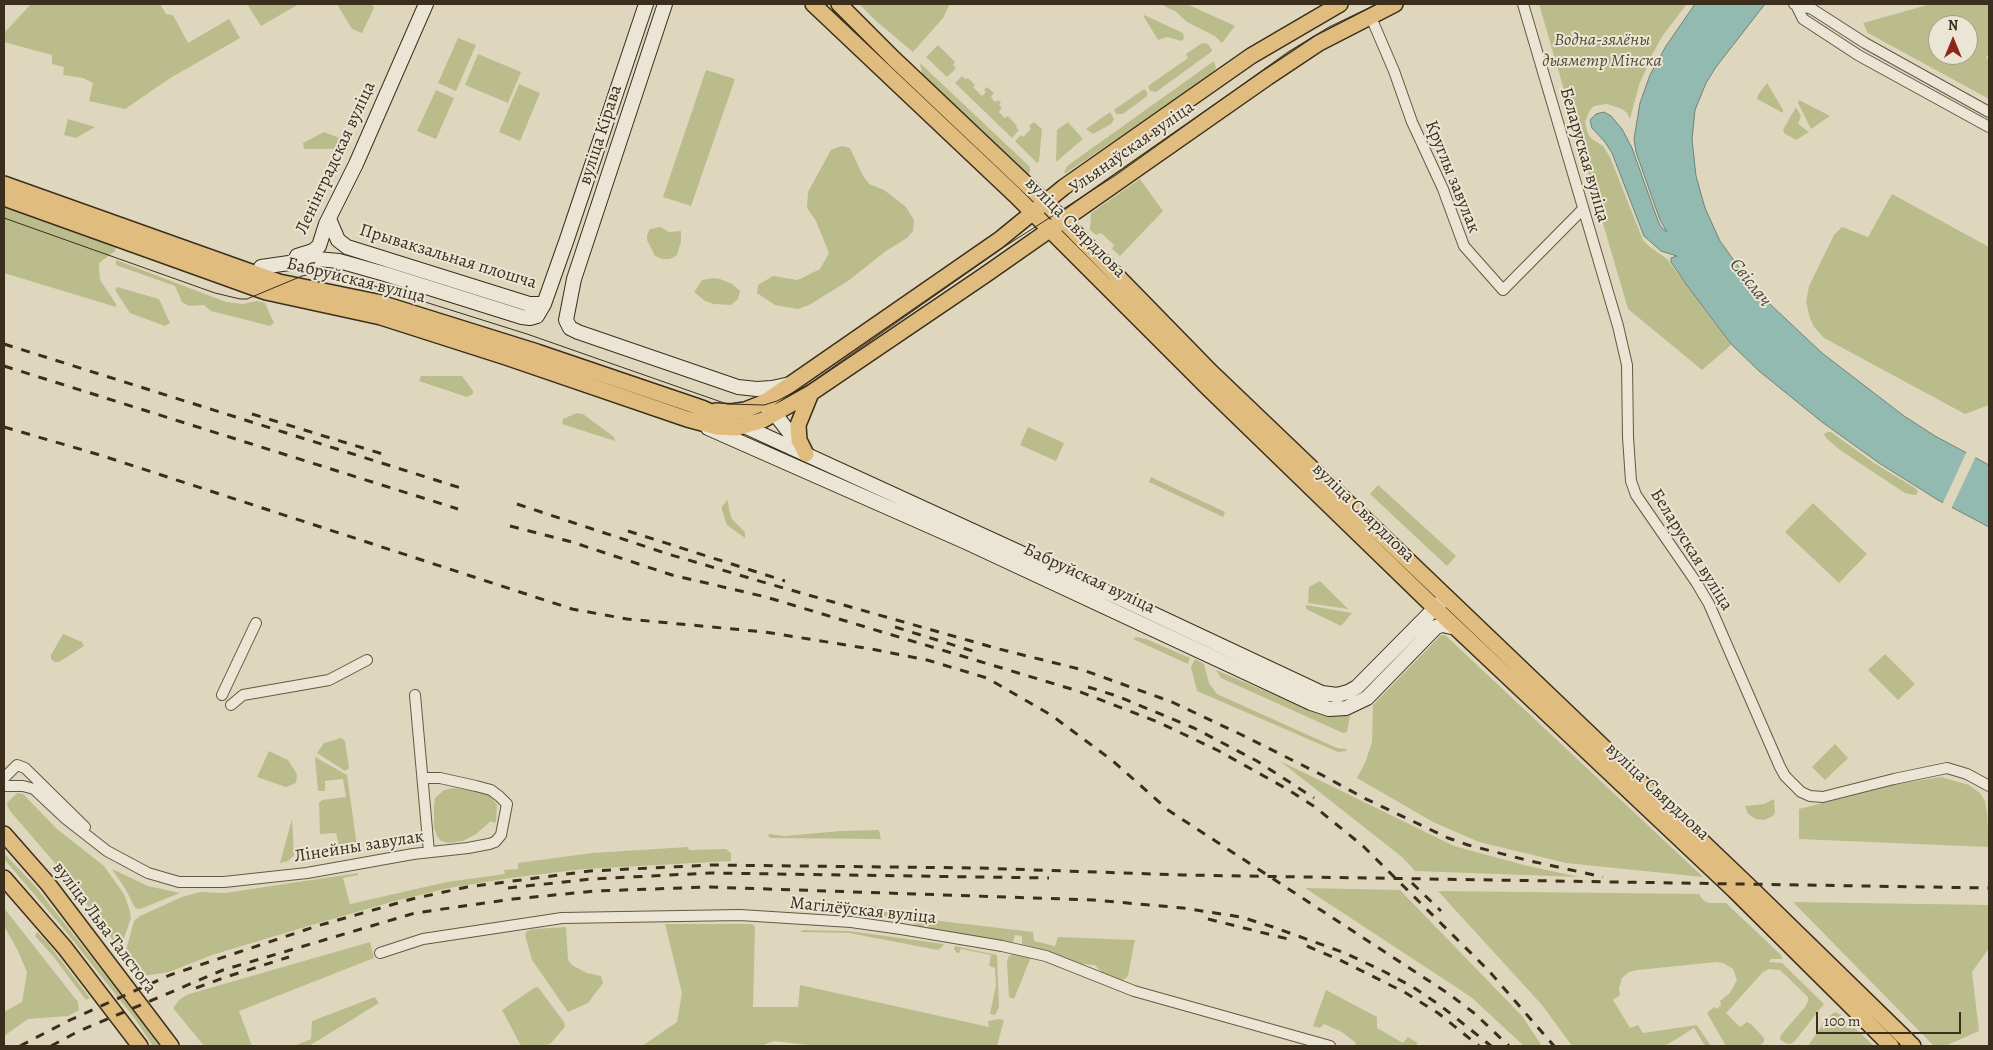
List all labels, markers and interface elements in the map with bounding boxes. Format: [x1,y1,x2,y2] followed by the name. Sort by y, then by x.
[1928,15,1978,65] north arrow
[1948,16,1958,35] text: N
[1542,30,1662,72] park label: Водна-зялёны дыяметр Мінска
[291,78,381,238] street label: Ленінградская вуліца
[575,82,627,188] street label: вуліца Кірава
[1554,85,1614,225] street label: Беларуская вуліца
[1065,97,1199,199] street label: Ульянаўская вуліца
[1420,117,1484,237] street label: Круглы завулак
[1020,173,1130,283] street label: вуліца Свярдлова
[357,220,539,294] street label: Прывакзальная плошча
[284,253,428,309] street label: Бабруйская вуліца
[1724,254,1776,312] water label: Свіслач
[1307,459,1419,567] street label: вуліца Свярдлова
[1645,485,1737,615] street label: Беларуская вуліца
[1020,539,1158,619] street label: Бабруйская вуліца
[1601,738,1713,846] street label: вуліца Свярдлова
[293,826,425,868] street label: Лінейны завулак
[47,858,161,998] street label: вуліца Льва Талстога
[789,893,937,929] street label: Магілёўская вуліца
[1818,1002,1963,1034] scale bar
[1824,1011,1861,1031] text: 100 m

